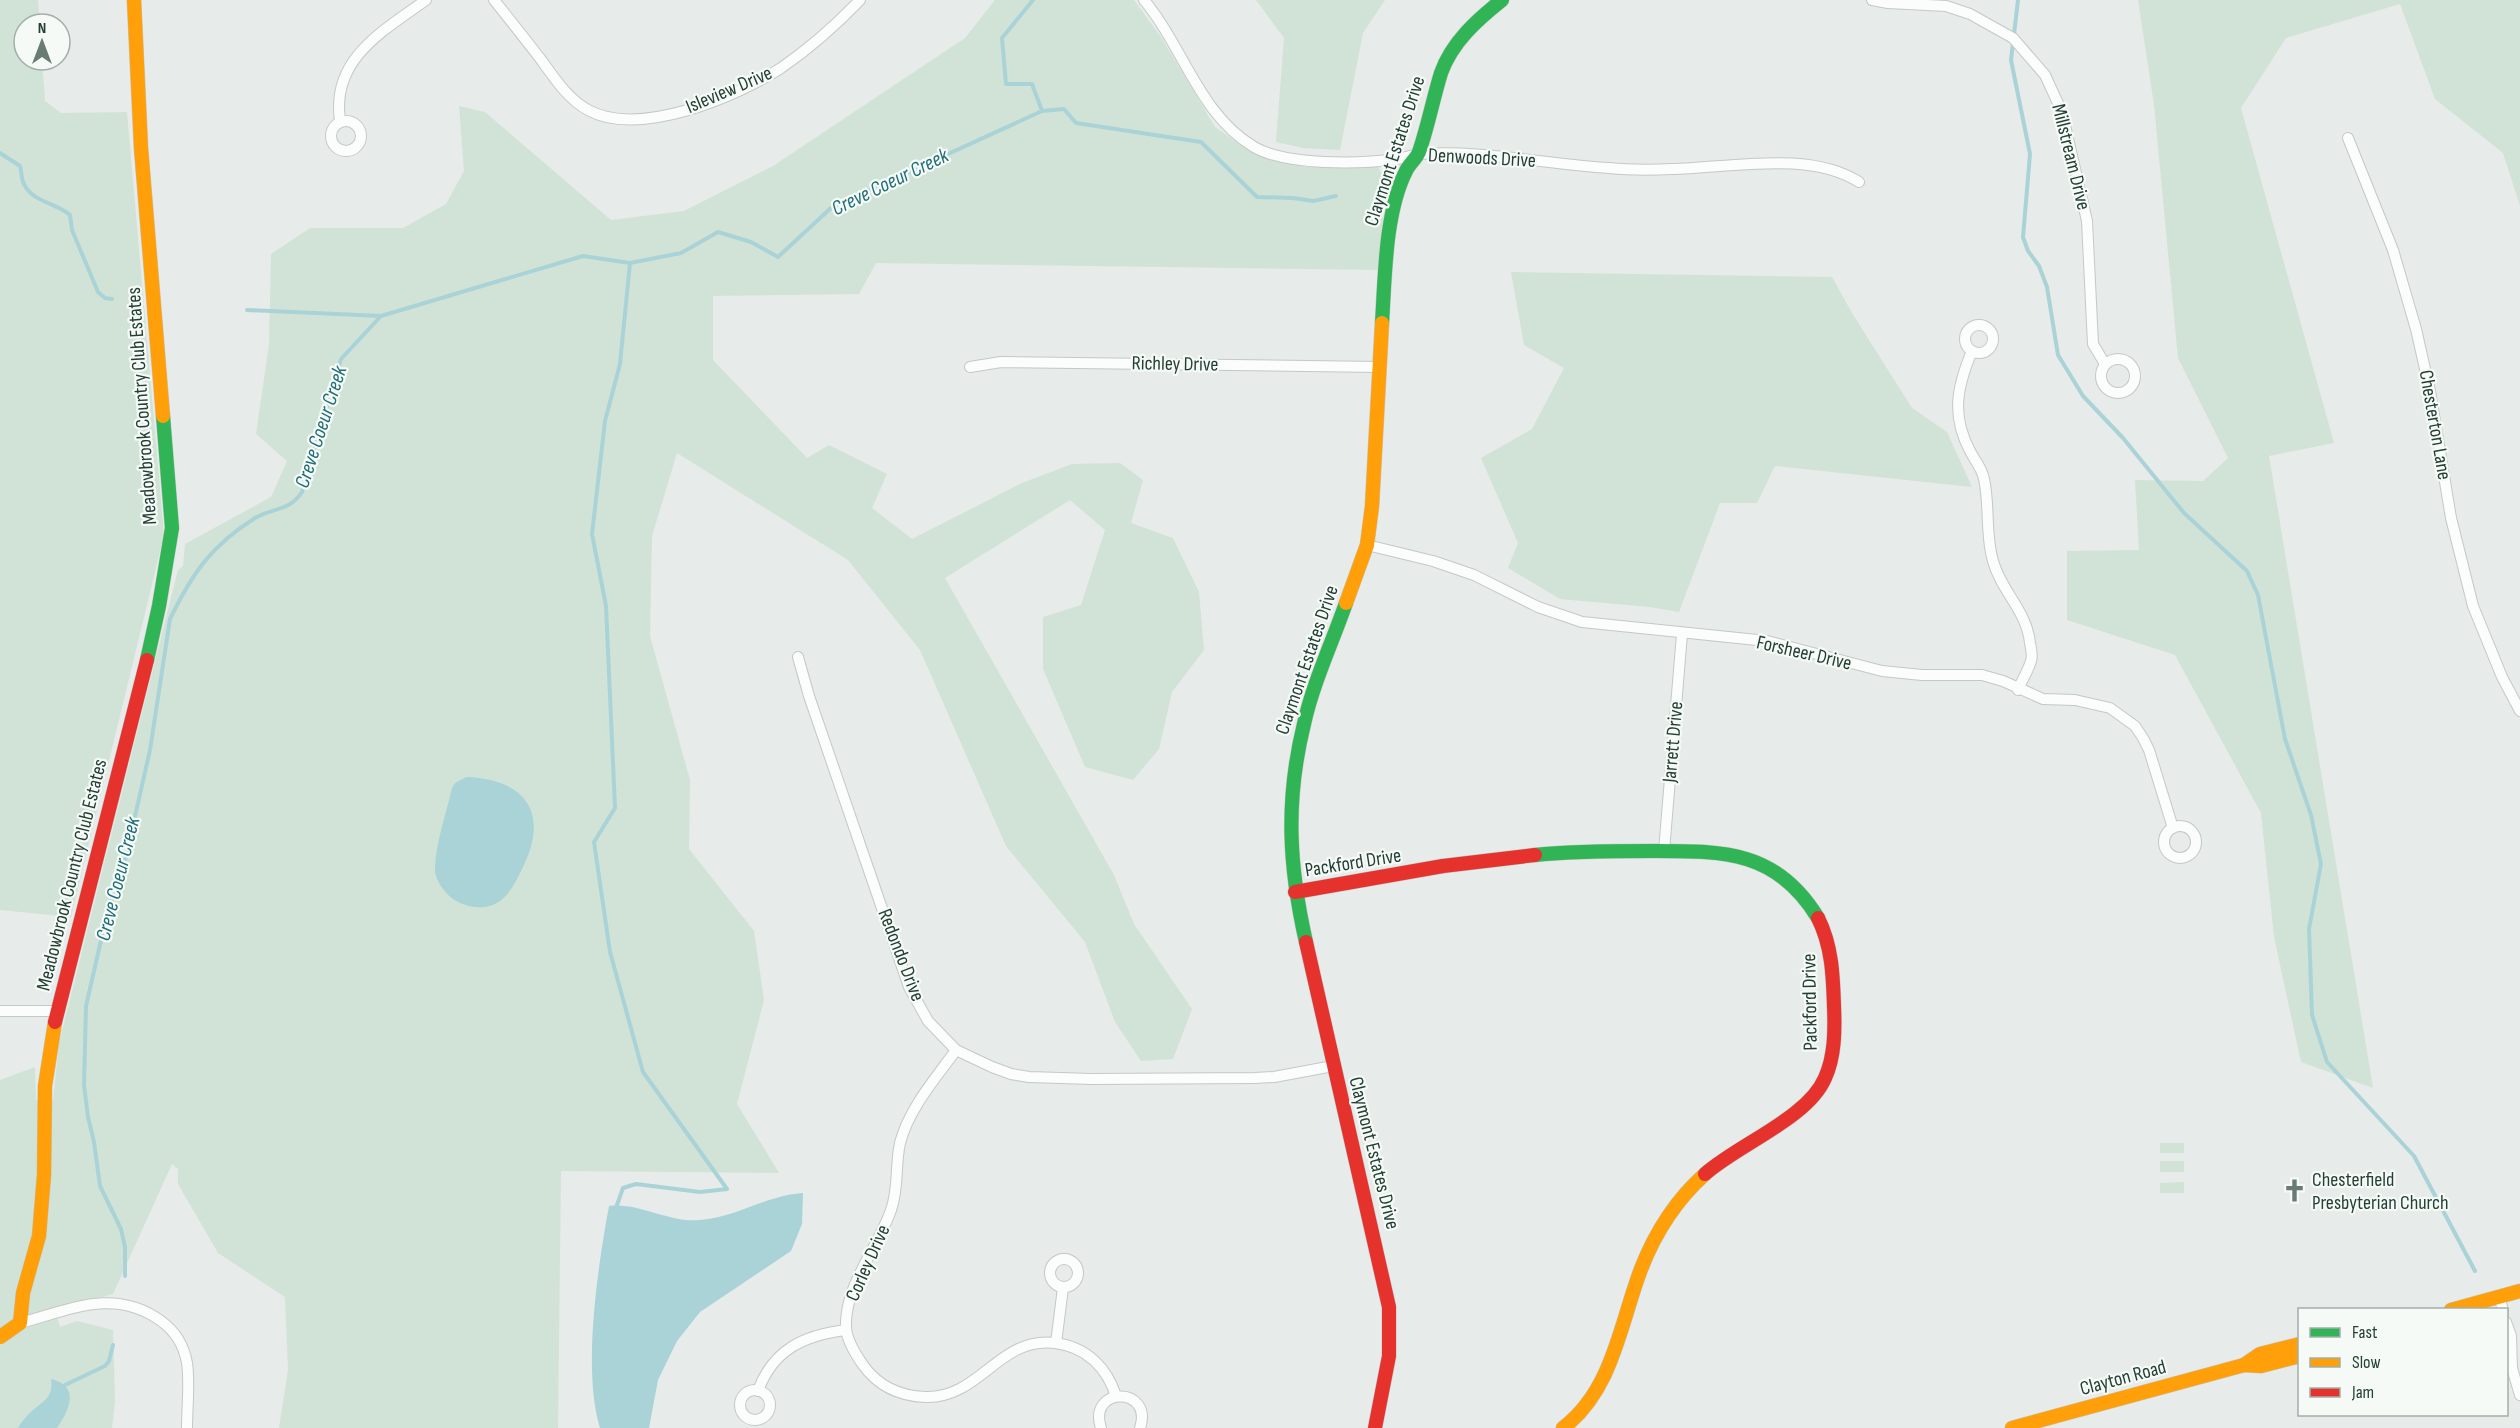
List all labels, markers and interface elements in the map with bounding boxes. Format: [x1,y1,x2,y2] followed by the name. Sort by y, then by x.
[12,12,72,72] north arrow
[38,19,46,38] text: N
[682,61,776,119] street label: Isleview Drive
[1359,73,1431,229] street label: Claymont Estates Drive
[2046,101,2096,213] street label: Millstream Drive
[828,142,954,221] water label: Creve Coeur Creek
[1428,143,1536,173] street label: Denwoods Drive
[122,287,162,525] street label: Meadowbrook Country Club Estates
[1131,351,1219,377] street label: Richley Drive
[290,362,353,491] water label: Creve Coeur Creek
[2414,368,2456,482] street label: Chesterton Lane
[1270,582,1344,738] street label: Claymont Estates Drive
[1754,630,1854,676] street label: Forsheer Drive
[1657,700,1688,785] street label: Jarrett Drive
[32,757,112,993] street label: Meadowbrook Country Club Estates
[91,813,146,944] water label: Creve Coeur Creek
[1303,844,1403,882] street label: Packford Drive
[872,905,930,1005] street label: Redondo Drive
[1797,953,1823,1051] street label: Packford Drive
[1343,1074,1405,1232] street label: Claymont Estates Drive
[2312,1168,2449,1215] place label: Chesterfield Presbyterian Church
[2281,1178,2307,1204] church icon: Chesterfield Presbyterian Church
[841,1221,895,1305] street label: Corley Drive
[2298,1308,2508,1416] legend
[2352,1322,2378,1343] text: Fast
[2352,1352,2381,1373] text: Slow
[2077,1355,2169,1401] street label: Clayton Road
[2351,1382,2374,1403] text: Jam

